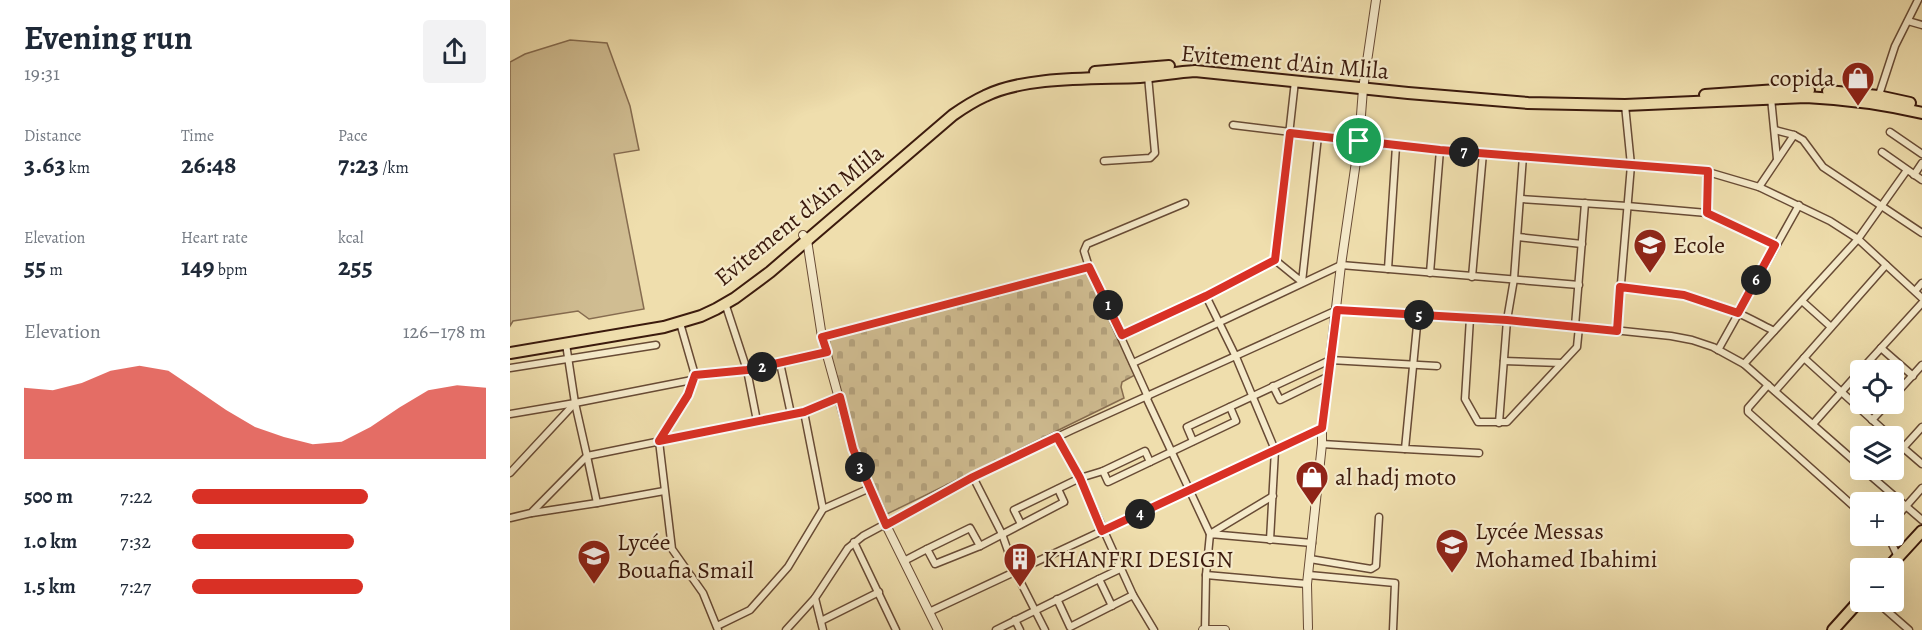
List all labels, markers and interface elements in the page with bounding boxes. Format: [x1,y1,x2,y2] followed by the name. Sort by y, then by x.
[24,15,193,60] text: Evening run
[423,20,486,83] button: share
[1179,37,1391,87] street label: Evitement d'Ain Mlila
[24,60,60,87] text: 19:31
[1840,60,1876,107] shop icon: copida
[1770,62,1836,94] place label: copida
[1333,115,1384,166] pin
[1342,124,1375,157] icon: arrive
[24,125,81,147] text: Distance
[181,125,214,147] text: Time
[338,125,368,147] text: Pace
[708,136,891,293] street label: Evitement d'Ain Mlila
[1449,137,1479,167] pin: 7
[1461,141,1467,163] text: 7
[24,147,66,182] text: 3.63
[181,147,237,182] text: 26:48
[338,147,379,182] text: 7:23
[66,157,90,179] text: km
[379,157,409,179] text: /km
[24,227,85,249] text: Elevation
[181,227,248,249] text: Heart rate
[338,227,364,249] text: kcal
[1632,227,1668,274] school or university icon: Ecole
[1673,229,1725,261] place label: Ecole
[24,249,46,284] text: 55
[181,249,215,284] text: 149
[338,249,373,284] text: 255
[46,259,63,281] text: m
[215,259,248,281] text: bpm
[1741,265,1771,295] pin: 6
[1752,269,1760,291] text: 6
[1093,290,1123,320] pin: 1
[1105,294,1111,316] text: 1
[1404,300,1434,330] pin: 5
[1416,304,1422,326] text: 5
[24,318,101,345] text: Elevation
[403,318,486,345] text: 126–178 m
[747,352,777,382] pin: 2
[758,356,766,378] text: 2
[1850,360,1904,612] map controls
[1850,360,1904,414] button: locate
[1850,426,1904,480] button: layers
[845,452,875,482] pin: 3
[857,456,863,478] text: 3
[1294,459,1330,506] shop icon: al hadj moto
[1335,461,1456,493] place label: al hadj moto
[24,483,73,510] text: 500 m
[120,483,152,510] text: 7:22
[1850,492,1904,546] button: +
[1125,499,1155,529] pin: 4
[1136,503,1144,525] text: 4
[1475,515,1658,575] place label: Lycée Messas Mohamed Ibahimi
[617,526,754,586] place label: Lycée Bouafia Smail
[1434,527,1470,574] school or university icon: Lycée Messas Mohamed Ibahimi
[24,528,77,555] text: 1.0 km
[120,528,151,555] text: 7:32
[576,538,612,585] school or university icon: Lycée Bouafia Smail
[1002,541,1038,588] building icon: KHANFRI DESIGN
[1043,543,1233,575] place label: KHANFRI DESIGN
[1850,558,1904,612] button: −
[24,573,76,600] text: 1.5 km
[120,573,151,600] text: 7:27

